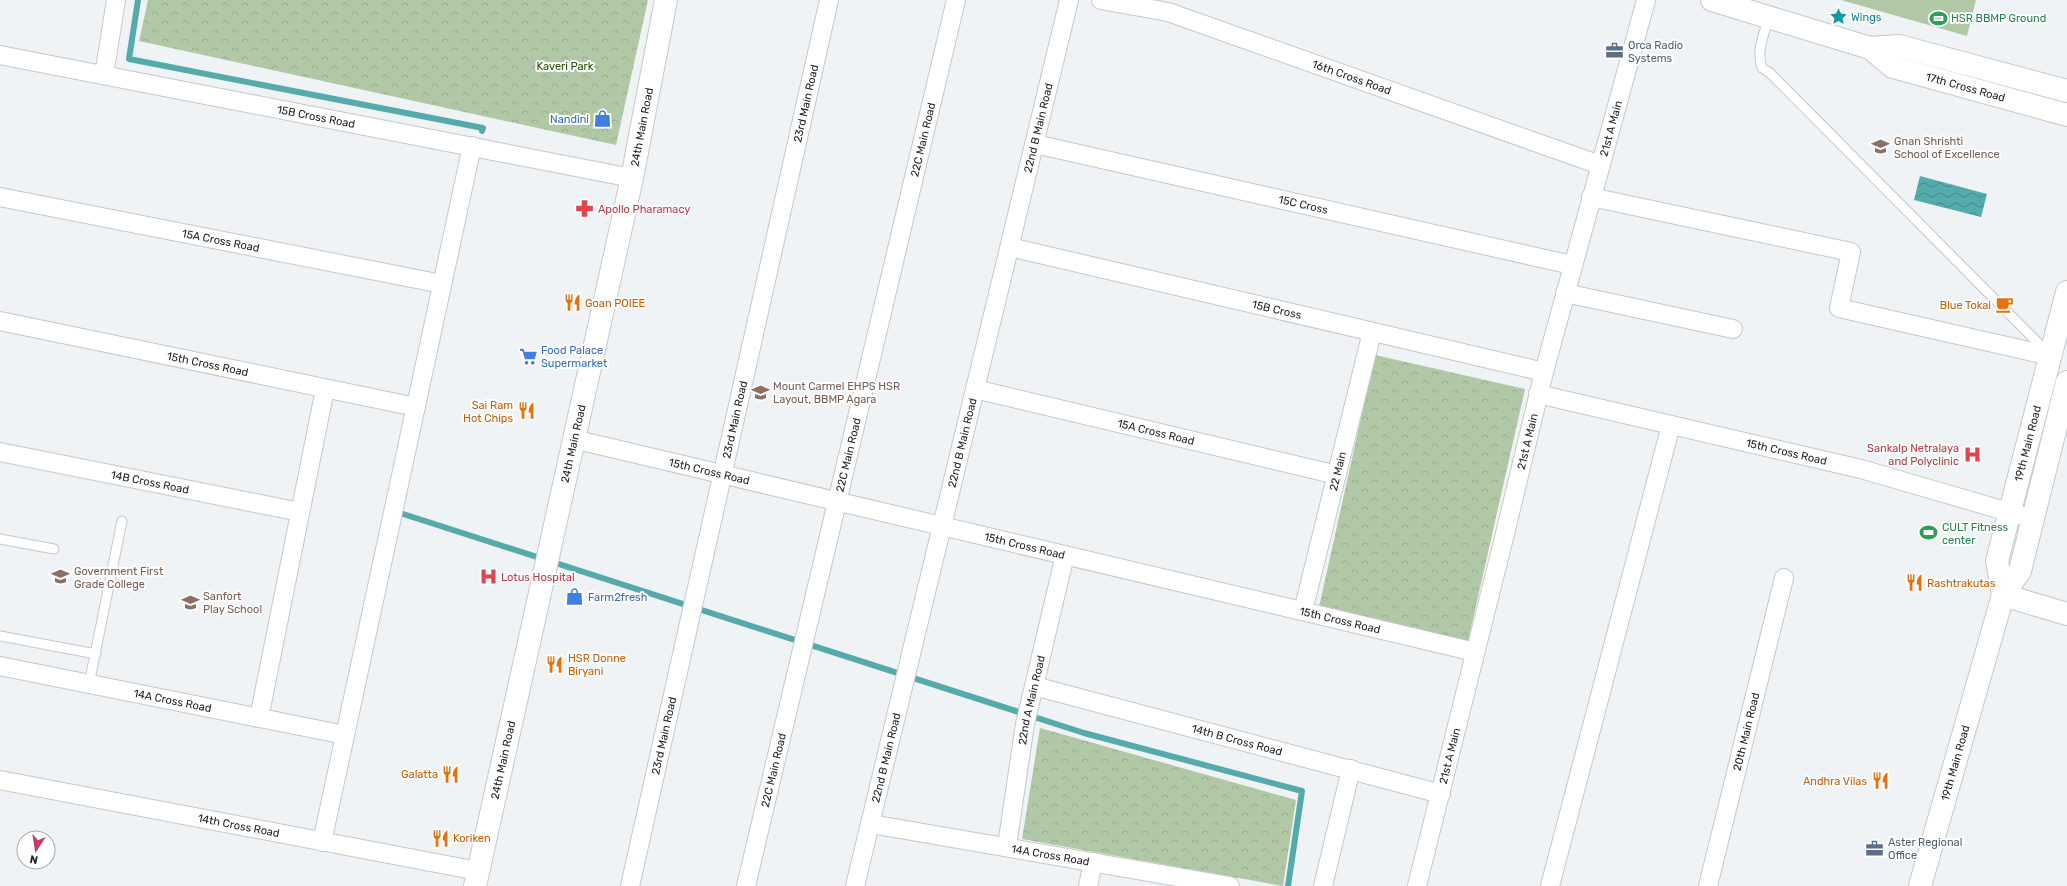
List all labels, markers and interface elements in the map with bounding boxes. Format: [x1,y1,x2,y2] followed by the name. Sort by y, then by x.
[1828,7,1848,27] place icon: Wings
[1928,8,1948,28] sports icon: HSR BBMP Ground
[1851,11,1882,24] place label: Wings
[1951,12,2046,25] place label: HSR BBMP Ground
[1628,39,1683,65] place label: Orca Radio Systems
[1605,41,1625,61] office icon: Orca Radio Systems
[1310,58,1393,98] street label: 16th Cross Road
[537,60,594,73] park label: Kaveri Park
[791,63,821,144] street label: 23rd Main Road
[1924,70,2007,105] street label: 17th Cross Road
[1022,82,1056,174] street label: 22nd B Main Road
[628,87,656,168] street label: 24th Main Road
[1597,99,1625,158] street label: 21st A Main
[908,101,938,178] street label: 22C Main Road
[276,103,356,131] street label: 15B Cross Road
[592,109,612,129] shop icon: Nandini
[550,113,589,126] place label: Nandini
[1894,135,2000,161] place label: Gnan Shrishti School of Excellence
[1871,137,1891,157] school or university icon: Gnan Shrishti School of Excellence
[1277,193,1329,217] street label: 15C Cross
[575,199,595,219] pharmacy icon: Apollo Pharamacy
[598,203,690,216] place label: Apollo Pharamacy
[181,227,261,255] street label: 15A Cross Road
[562,293,582,313] restaurant icon: Goan POIEE
[1994,295,2014,315] cafe icon: Blue Tokai
[585,297,645,310] place label: Goan POIEE
[1251,298,1303,322] street label: 15B Cross
[1940,299,1991,312] place label: Blue Tokai
[541,344,608,370] place label: Food Palace Supermarket
[518,346,538,366] supermarket icon: Food Palace Supermarket
[166,350,249,379] street label: 15th Cross Road
[720,380,750,460] street label: 23rd Main Road
[773,380,900,406] place label: Mount Carmel EHPS HSR Layout, BBMP Agara
[750,382,770,402] school or university icon: Mount Carmel EHPS HSR Layout, BBMP Agara
[945,397,980,489] street label: 22nd B Main Road
[463,399,513,425] place label: Sai Ram Hot Chips
[516,401,536,421] restaurant icon: Sai Ram Hot Chips
[559,403,589,484] street label: 24th Main Road
[2012,404,2044,483] street label: 19th Main Road
[1515,412,1541,471] street label: 21st A Main
[834,417,864,493] street label: 22C Main Road
[1116,417,1196,448] street label: 15A Cross Road
[1744,436,1828,468] street label: 15th Cross Road
[1867,442,1959,468] place label: Sankalp Netralaya and Polyclinic
[1962,444,1982,464] hospital icon: Sankalp Netralaya and Polyclinic
[1327,450,1349,492] street label: 22 Main
[667,456,751,487] street label: 15th Cross Road
[110,468,190,497] street label: 14B Cross Road
[1942,521,2009,547] place label: CULT Fitness center
[1919,523,1939,543] sports icon: CULT Fitness center
[983,530,1066,562] street label: 15th Cross Road
[74,565,164,591] place label: Government First Grade College
[51,567,71,587] school or university icon: Government First Grade College
[478,567,498,587] hospital icon: Lotus Hospital
[501,571,575,584] place label: Lotus Hospital
[1904,573,1924,593] restaurant icon: Rashtrakutas
[1927,577,1996,590] place label: Rashtrakutas
[565,587,585,607] shop icon: Farm2fresh
[203,590,262,616] place label: Sanfort Play School
[588,591,647,604] place label: Farm2fresh
[180,592,200,612] school or university icon: Sanfort Play School
[1298,605,1382,636] street label: 15th Cross Road
[568,652,626,678] place label: HSR Donne Biryani
[545,654,565,674] restaurant icon: HSR Donne Biryani
[1016,654,1048,746] street label: 22nd A Main Road
[132,687,213,715] street label: 14A Cross Road
[1731,691,1762,772] street label: 20th Main Road
[649,696,679,776] street label: 23rd Main Road
[869,712,904,804] street label: 22nd B Main Road
[488,720,518,801] street label: 24th Main Road
[1190,722,1284,759] street label: 14th B Cross Road
[1939,724,1973,802] street label: 19th Main Road
[1437,727,1463,786] street label: 21st A Main
[759,732,789,809] street label: 22C Main Road
[441,764,461,784] restaurant icon: Galatta
[401,768,438,781] place label: Galatta
[1870,771,1890,791] restaurant icon: Andhra Vilas
[1803,775,1867,788] place label: Andhra Vilas
[197,812,281,840] street label: 14th Cross Road
[430,828,450,848] restaurant icon: Koriken
[16,830,56,870] north arrow
[453,832,491,845] place label: Koriken
[1888,836,1962,862] place label: Aster Regional Office
[1865,838,1885,858] office icon: Aster Regional Office
[1010,842,1090,869] street label: 14A Cross Road
[29,852,39,866] text: N

